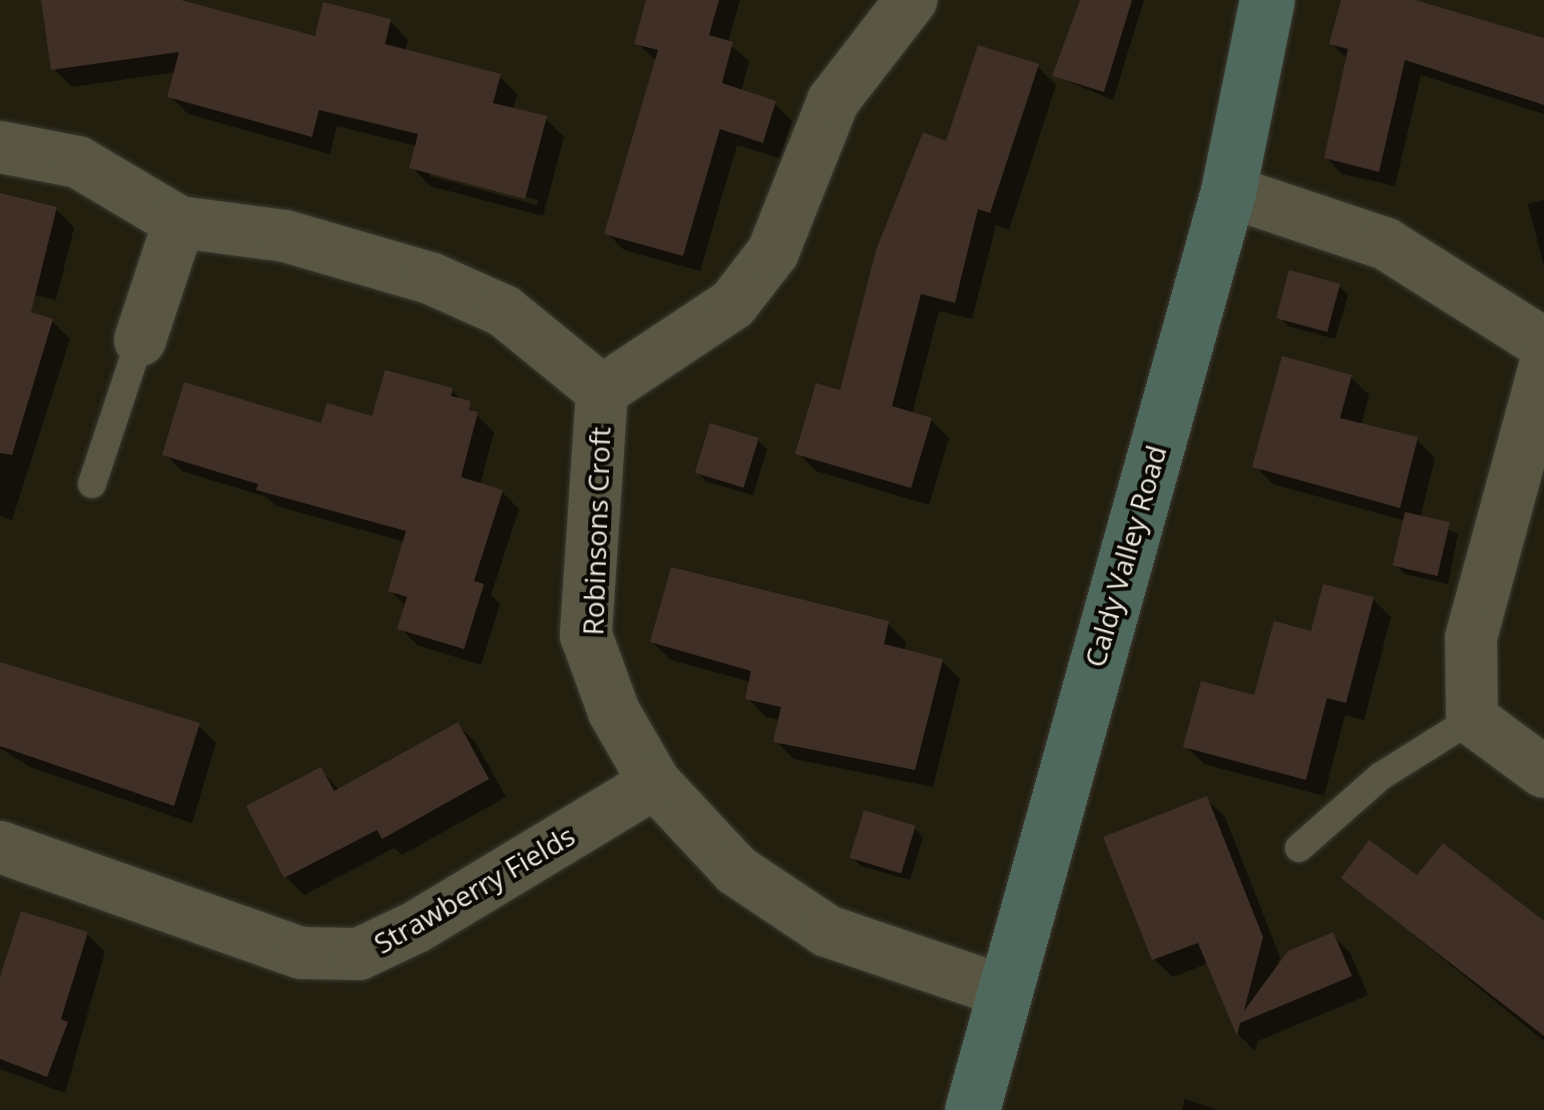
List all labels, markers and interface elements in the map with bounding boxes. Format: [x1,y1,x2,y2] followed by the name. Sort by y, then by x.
[576,426,616,636] street label: Robinsons Croft
[1077,441,1173,671] street label: Caldy Valley Road
[368,818,580,960] street label: Strawberry Fields

